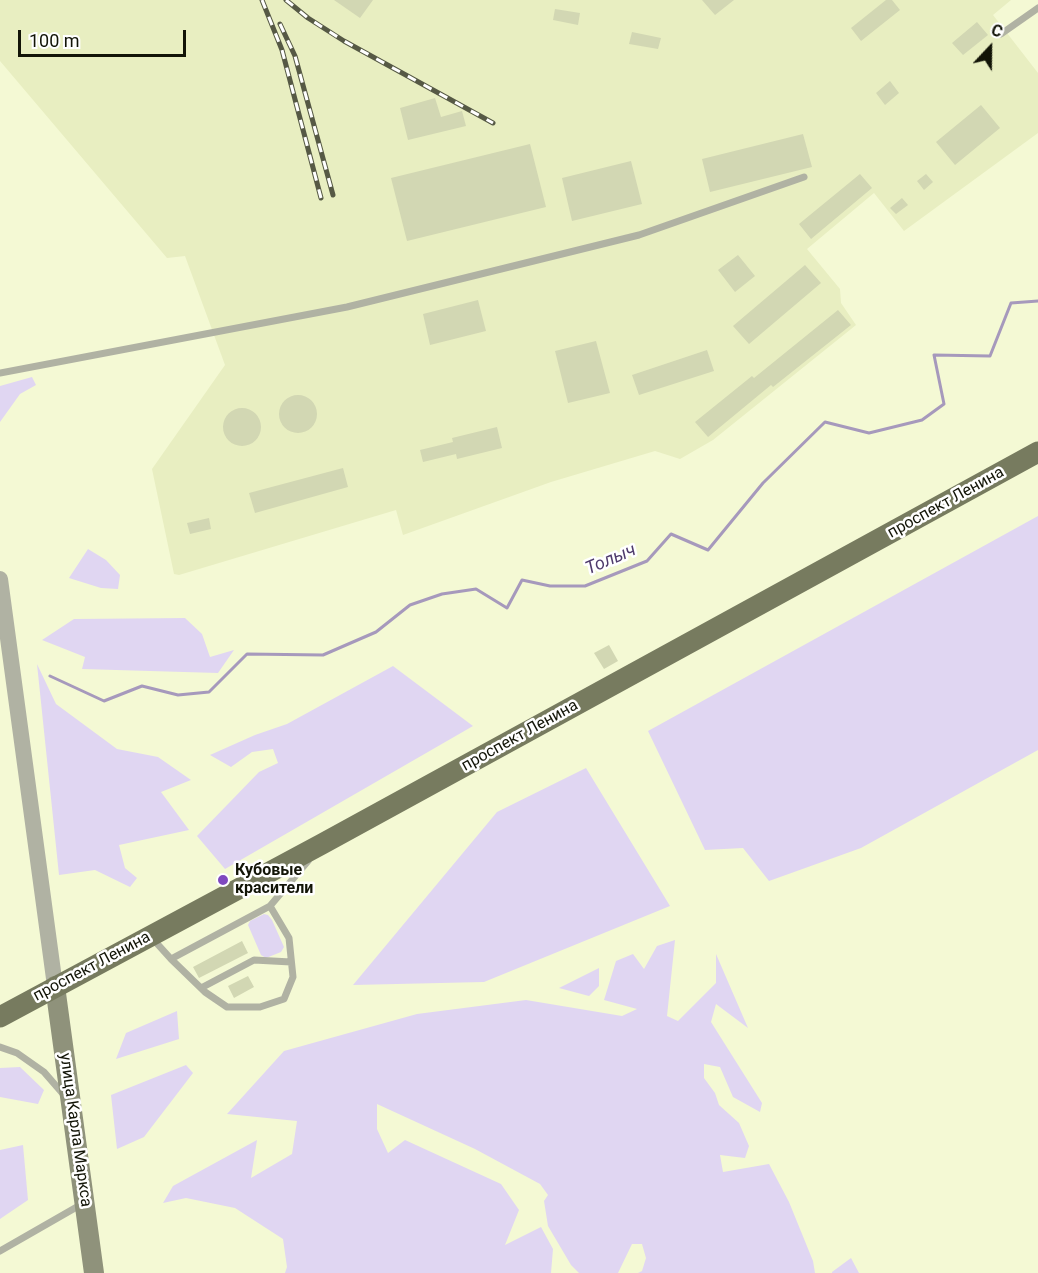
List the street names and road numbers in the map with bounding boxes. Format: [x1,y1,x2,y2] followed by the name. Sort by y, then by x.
[885,463,1007,543] street label: проспект Ленина
[459,696,581,776] street label: проспект Ленина
[30,928,154,1006] street label: проспект Ленина
[55,1052,95,1208] street label: улица Карла Маркса

